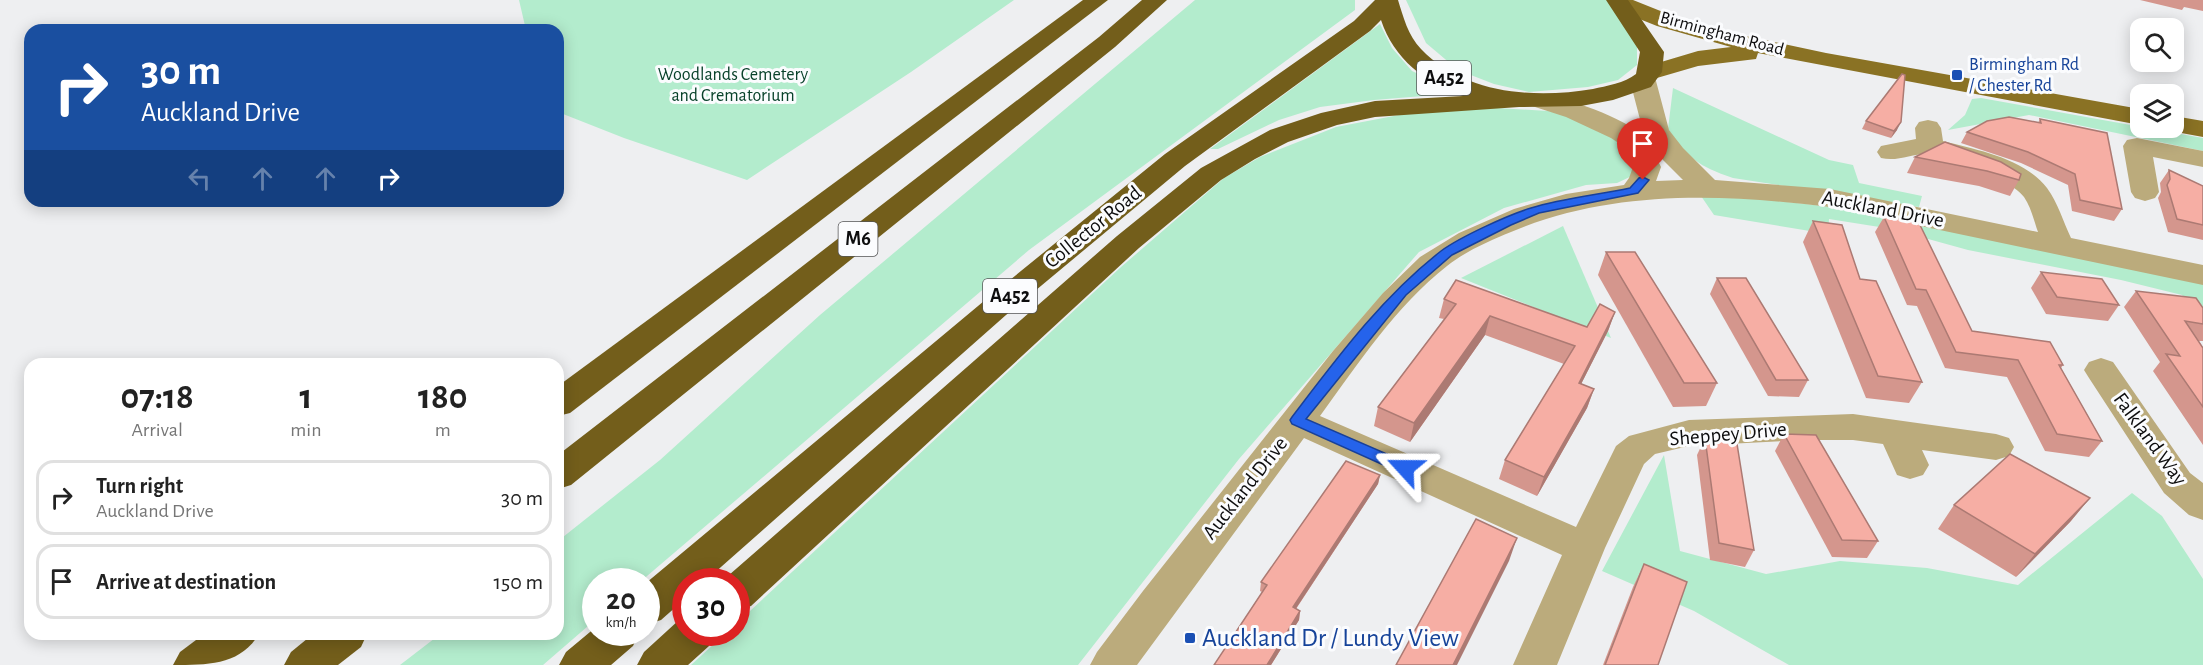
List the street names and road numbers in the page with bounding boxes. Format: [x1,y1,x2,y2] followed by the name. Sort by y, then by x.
[1658,9,1786,59] street label: Birmingham Road
[1417,61,1471,95] road number: A452
[1041,182,1145,272] street label: Collector Road
[1820,187,1946,231] street label: Auckland Drive
[838,222,878,256] road number: M6
[983,279,1037,313] road number: A452
[2110,389,2191,489] street label: Falkland Way
[1669,418,1787,450] street label: Sheppey Drive
[1199,433,1291,543] street label: Auckland Drive

